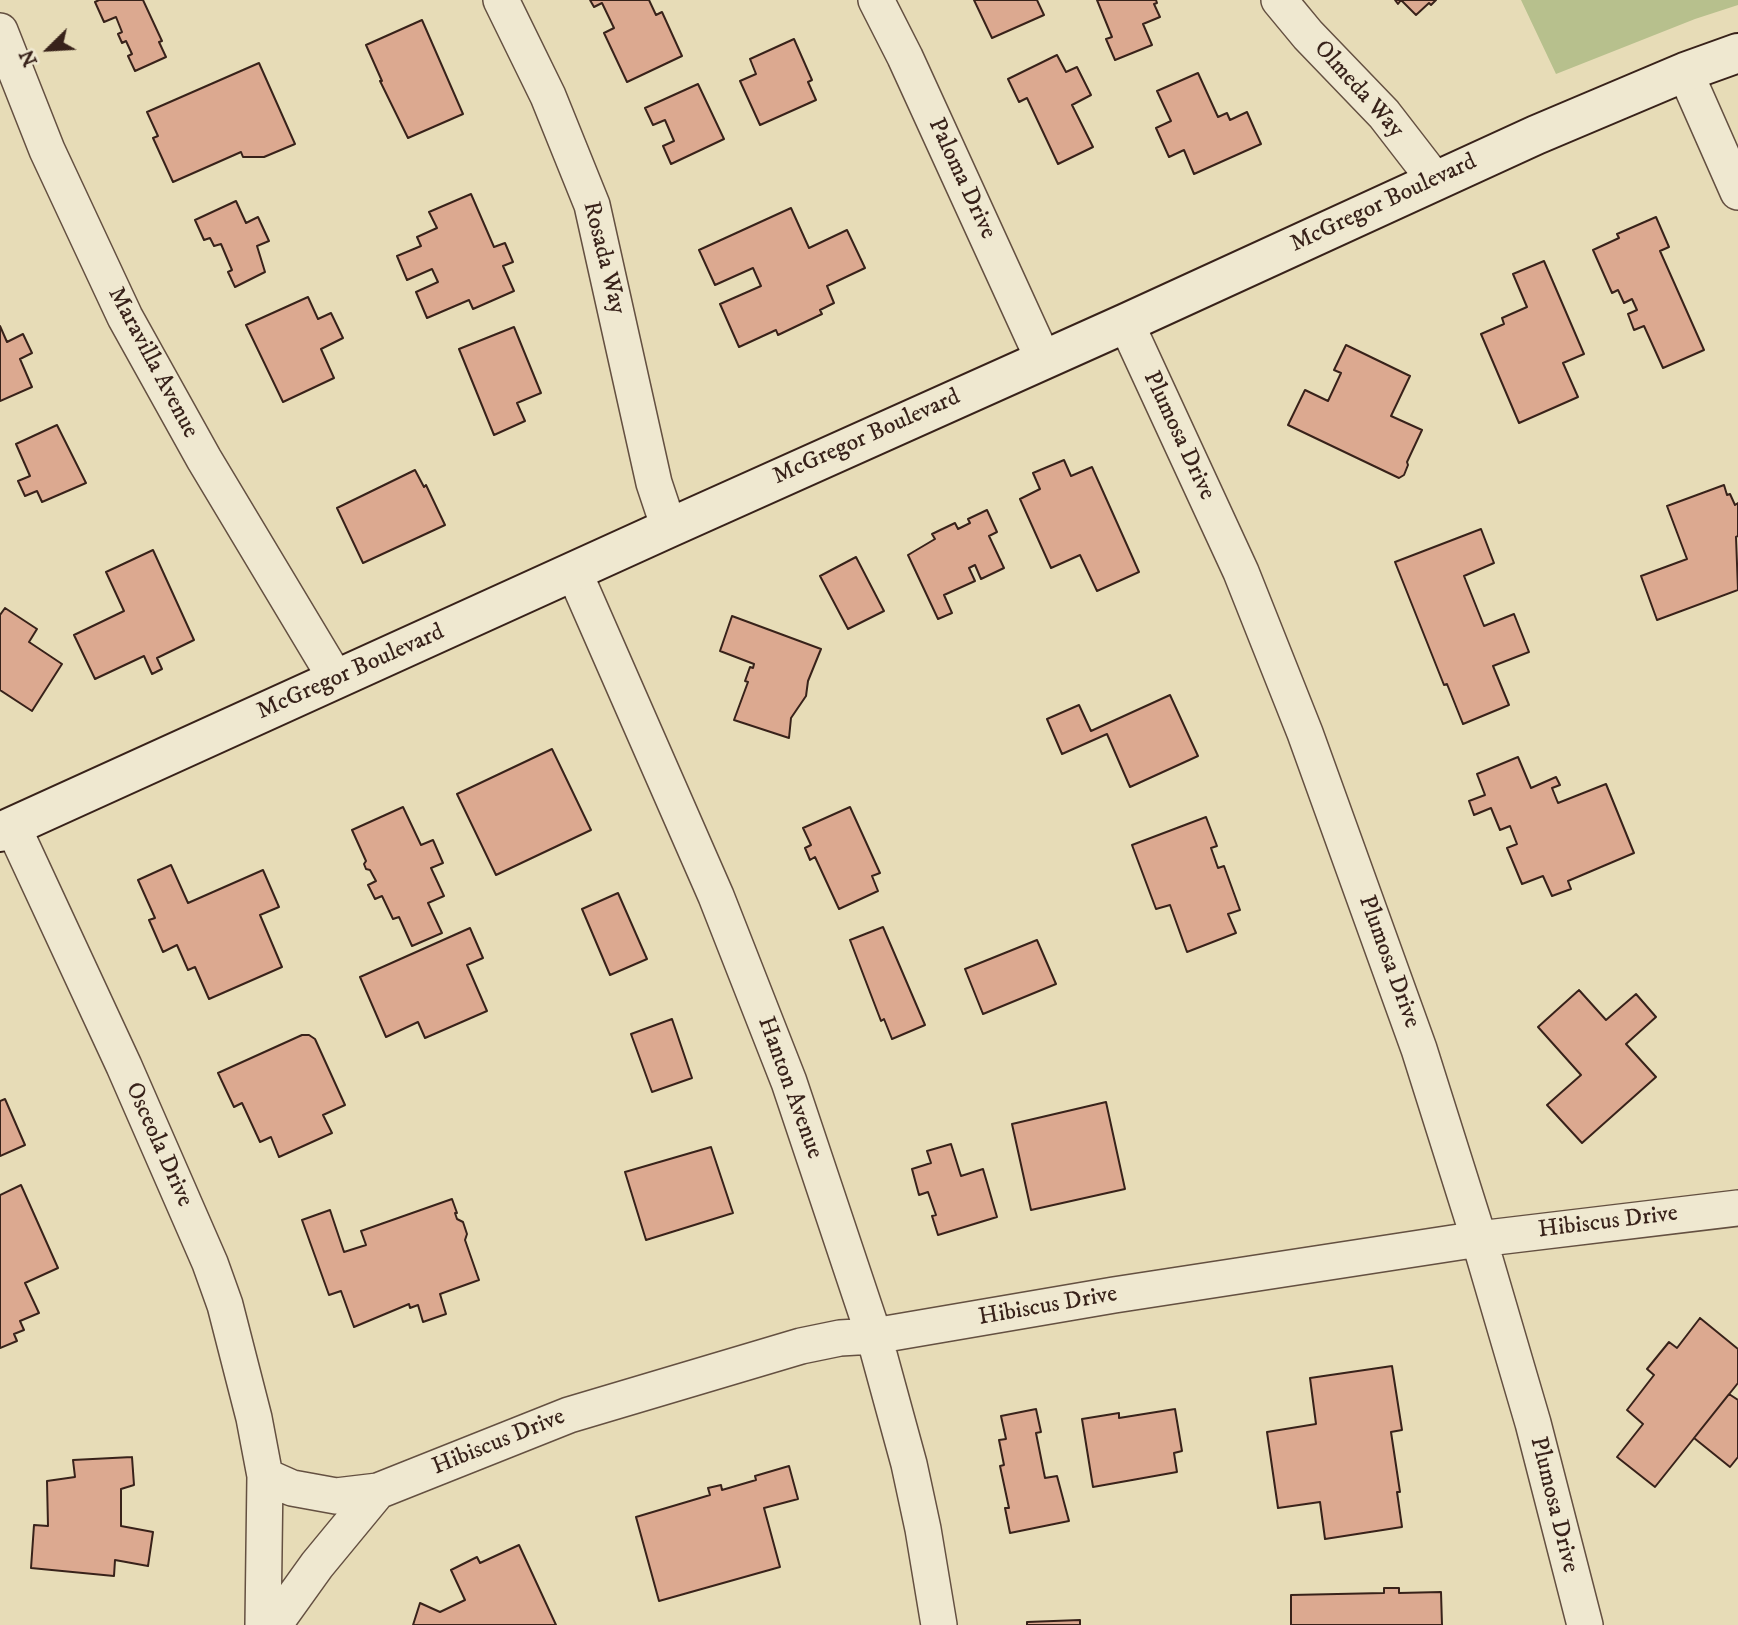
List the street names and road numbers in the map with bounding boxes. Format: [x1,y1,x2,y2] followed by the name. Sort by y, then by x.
[1307,35,1409,145] street label: Olmeda Way
[921,114,1001,244] street label: Paloma Drive
[1286,148,1482,260] street label: McGregor Boulevard
[575,199,631,317] street label: Rosada Way
[100,283,204,443] street label: Maravilla Avenue
[1136,367,1220,505] street label: Plumosa Drive
[769,384,965,492] street label: McGregor Boulevard
[253,619,449,727] street label: McGregor Boulevard
[1351,892,1425,1032] street label: Plumosa Drive
[750,1013,828,1163] street label: Hanton Avenue
[118,1078,198,1212] street label: Osceola Drive
[1537,1200,1679,1246] street label: Hibiscus Drive
[976,1281,1120,1333] street label: Hibiscus Drive
[429,1403,569,1483] street label: Hibiscus Drive
[1522,1434,1584,1576] street label: Plumosa Drive

